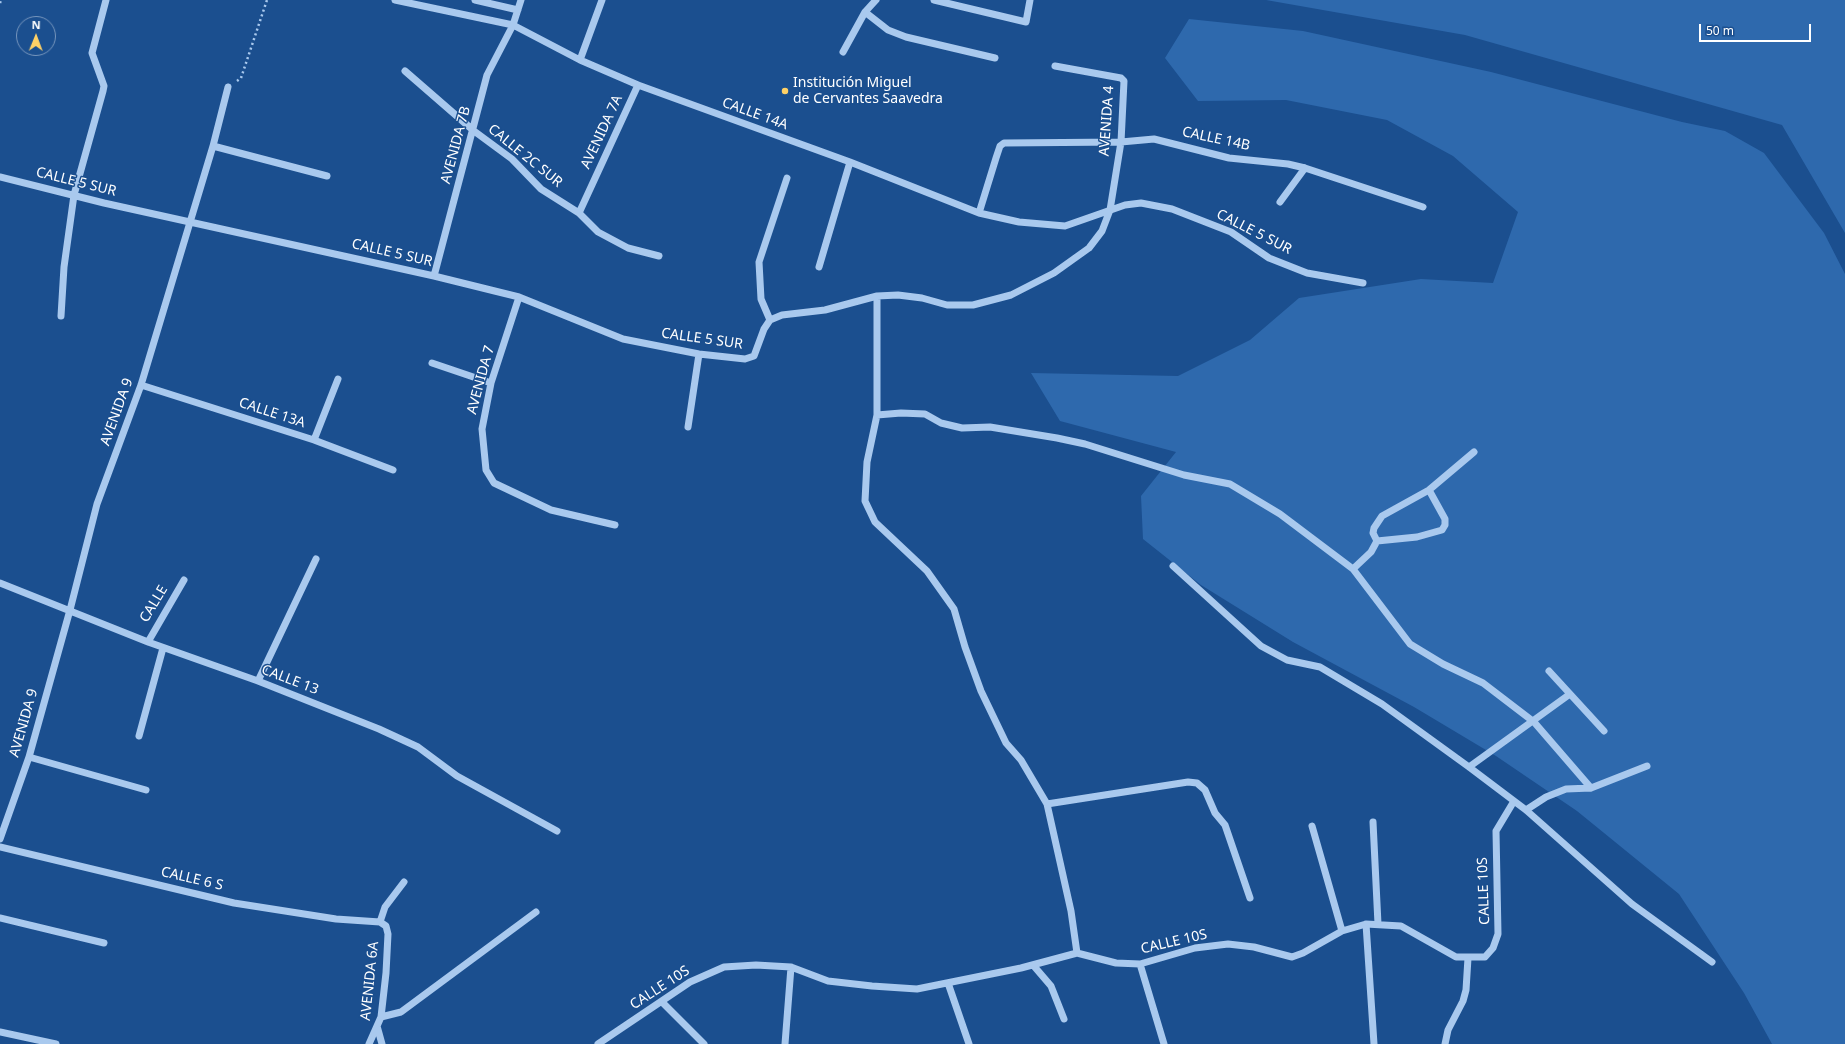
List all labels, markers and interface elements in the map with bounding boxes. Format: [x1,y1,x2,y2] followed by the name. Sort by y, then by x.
[16,16,56,56] north arrow
[1701,16,1813,42] scale bar
[32,17,41,32] text: N
[1706,22,1734,39] text: 50 m
[793,75,943,108] place label: Institución Miguel de Cervantes Saavedra
[1096,85,1118,157] street label: AVENIDA 4
[780,86,790,96] marker: Institución Miguel de Cervantes Saavedra
[578,92,626,172] street label: AVENIDA 7A
[720,94,790,134] street label: CALLE 14A
[438,104,474,186] street label: AVENIDA 7B
[484,121,566,191] street label: CALLE 2C SUR
[1181,124,1251,154] street label: CALLE 14B
[34,164,118,200] street label: CALLE 5 SUR
[1214,206,1294,258] street label: CALLE 5 SUR
[350,236,434,270] street label: CALLE 5 SUR
[660,325,744,353] street label: CALLE 5 SUR
[464,344,498,416] street label: AVENIDA 7
[97,376,137,448] street label: AVENIDA 9
[237,394,307,432] street label: CALLE 13A
[136,582,172,626] street label: CALLE
[259,661,321,699] street label: CALLE 13
[6,687,42,759] street label: AVENIDA 9
[1474,857,1494,925] street label: CALLE 10S
[159,864,225,894] street label: CALLE 6 S
[1139,926,1209,958] street label: CALLE 10S
[357,941,383,1021] street label: AVENIDA 6A
[627,963,693,1013] street label: CALLE 10S

